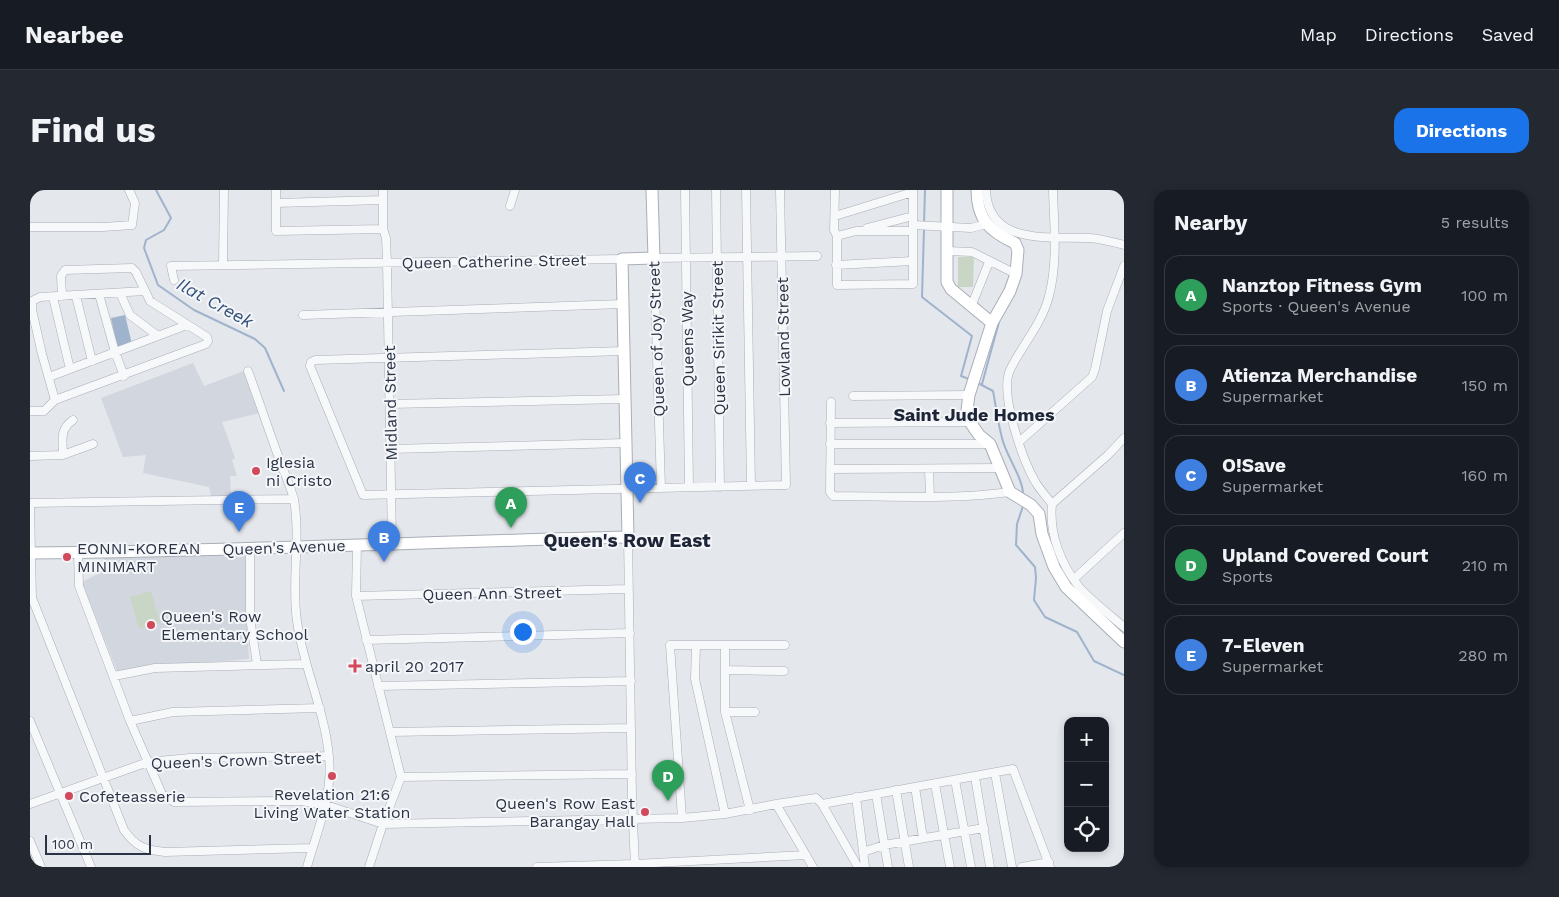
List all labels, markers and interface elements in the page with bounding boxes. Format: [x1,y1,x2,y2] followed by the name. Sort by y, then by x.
[25,21,124,49] text: Nearbee
[1300,24,1337,45] text: Map
[1365,24,1454,45] text: Directions
[1482,24,1534,45] text: Saved
[1394,108,1529,153] button: Directions
[30,109,156,151] text: Find us
[1174,210,1247,235] text: Nearby
[1441,213,1509,232] text: 5 results
[401,250,587,273] street label: Queen Catherine Street
[708,260,729,415] street label: Queen Sirikit Street
[644,261,669,417] street label: Queen of Joy Street
[173,273,258,333] water label: Ilat Creek
[1222,274,1422,297] text: Nanztop Fitness Gym
[773,277,794,397] street label: Lowland Street
[1186,286,1196,305] text: A
[1461,286,1508,305] text: 100 m
[677,290,698,387] street label: Queens Way
[1222,297,1411,316] text: Sports · Queen's Avenue
[380,345,401,461] street label: Midland Street
[1222,364,1417,387] text: Atienza Merchandise
[1186,376,1196,395] text: B
[1462,376,1508,395] text: 150 m
[1222,387,1323,406] text: Supermarket
[893,404,1055,425] district label: Saint Jude Homes
[266,453,332,490] place label: Iglesia ni Cristo
[1222,454,1286,477] text: O!Save
[624,462,656,503] pin: C
[250,465,262,477] marker: Iglesia ni Cristo
[1186,466,1196,485] text: C
[1461,466,1508,485] text: 160 m
[1222,477,1323,496] text: Supermarket
[495,487,527,528] pin: A
[223,491,255,532] pin: E
[368,521,400,562] pin: B
[543,529,711,552] district label: Queen's Row East
[222,536,346,559] street label: Queen's Avenue
[77,539,200,576] place label: EONNI-KOREAN MINIMART
[1222,544,1428,567] text: Upland Covered Court
[61,551,73,563] marker: EONNI-KOREAN MINIMART
[1185,556,1197,575] text: D
[1462,556,1508,575] text: 210 m
[1222,567,1273,586] text: Sports
[422,583,562,604] street label: Queen Ann Street
[161,607,309,644] place label: Queen's Row Elementary School
[145,619,157,631] marker: Queen's Row Elementary School
[510,619,536,645] your location
[1222,634,1305,657] text: 7-Eleven
[1186,646,1196,665] text: E
[1458,646,1508,665] text: 280 m
[365,657,464,676] place label: april 20 2017
[1222,657,1323,676] text: Supermarket
[349,660,361,672] marker: april 20 2017
[1064,717,1109,852] map controls
[1064,717,1109,762] button: +
[150,748,322,773] street label: Queen's Crown Street
[652,760,684,801] pin: D
[1064,762,1109,807] button: −
[326,770,338,782] marker: Revelation 21:6 Living Water Station
[253,785,411,822] place label: Revelation 21:6 Living Water Station
[79,787,186,806] place label: Cofeteasserie
[63,790,75,802] marker: Cofeteasserie
[495,794,635,831] place label: Queen's Row East Barangay Hall
[639,806,651,818] marker: Queen's Row East Barangay Hall
[1064,807,1109,852] button: locate
[45,832,151,855] scale bar
[52,836,93,852] text: 100 m

